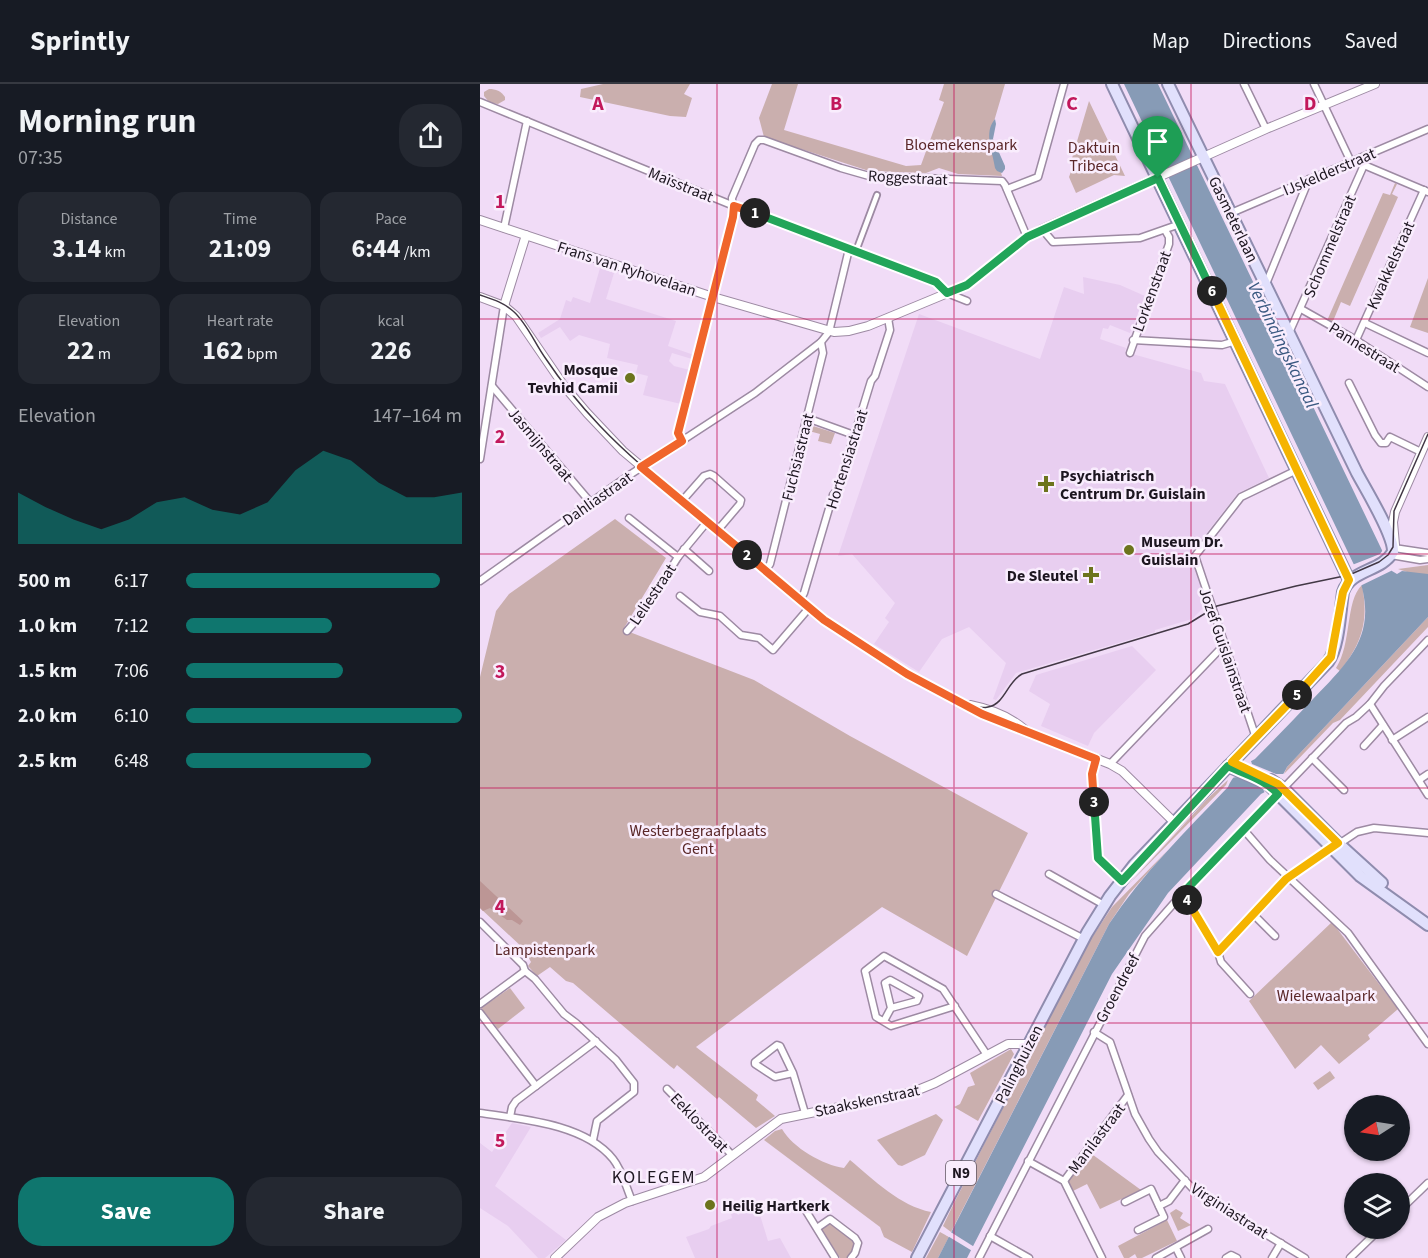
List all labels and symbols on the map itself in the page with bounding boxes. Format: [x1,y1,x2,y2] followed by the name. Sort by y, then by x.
[591,90,604,118] text: A
[830,90,842,118] text: B
[1066,90,1078,118] text: C
[1304,90,1316,118] text: D
[1132,116,1183,178] pin
[905,134,1017,156] park label: Bloemekenspark
[1068,137,1120,177] park label: Daktuin Tribeca
[1280,142,1380,201] street label: IJskelderstraat
[645,162,717,208] street label: Maïsstraat
[868,165,949,191] street label: Roggestraat
[1203,173,1263,266] street label: Gasmeterlaan
[495,188,505,216] text: 1
[1298,191,1362,301] street label: Schommelstraat
[740,198,770,228] pin: 1
[1362,217,1420,313] street label: Kwakkelstraat
[554,236,699,302] street label: Frans van Ryhovelaan
[1127,247,1177,335] street label: Lorkenstraat
[1197,276,1227,306] pin: 6
[1241,278,1324,413] water label: Verbindingskanaal
[1325,317,1405,379] street label: Pannestraat
[528,359,618,399] place label: Mosque Tevhid Camii
[623,371,637,385] marker: Mosque Tevhid Camii
[503,403,578,487] street label: Jasmijnstraat
[820,406,874,512] street label: Hortensiastraat
[776,411,820,503] street label: Fuchsiastraat
[495,423,505,451] text: 2
[1060,465,1206,505] place label: Psychiatrisch Centrum Dr. Guislain
[558,466,638,531] street label: Dahliastraat
[1037,475,1055,493] marker: Psychiatrisch Centrum Dr. Guislain
[1141,531,1224,571] place label: Museum Dr. Guislain
[732,540,762,570] pin: 2
[1122,543,1136,557] marker: Museum Dr. Guislain
[624,559,682,630] street label: Leliestraat
[1007,565,1078,587] place label: De Sleutel
[1082,566,1100,584] marker: De Sleutel
[1193,585,1257,716] street label: Jozef Guislainstraat
[495,658,505,686] text: 3
[1282,680,1312,710] pin: 5
[1079,787,1109,817] pin: 3
[629,820,767,860] park label: Westerbegraafplaats Gent
[1172,885,1202,915] pin: 4
[495,893,506,921] text: 4
[495,939,595,961] park label: Lampistenpark
[1090,949,1146,1027] street label: Groendreef
[1277,985,1375,1007] park label: Wielewaalpark
[990,1021,1048,1108] street label: Palinghuizen
[813,1079,922,1123] street label: Staakskenstraat
[665,1088,734,1158] street label: Eeklostraat
[1344,1095,1410,1161] north arrow
[1063,1098,1131,1178] street label: Manilastraat
[495,1127,505,1155] text: 5
[946,1161,976,1185] road number: N9
[612,1165,696,1190] district label: KOLEGEM
[1186,1177,1273,1245] street label: Virginiastraat
[722,1195,830,1217] place label: Heilig Hartkerk
[703,1198,717,1212] marker: Heilig Hartkerk

